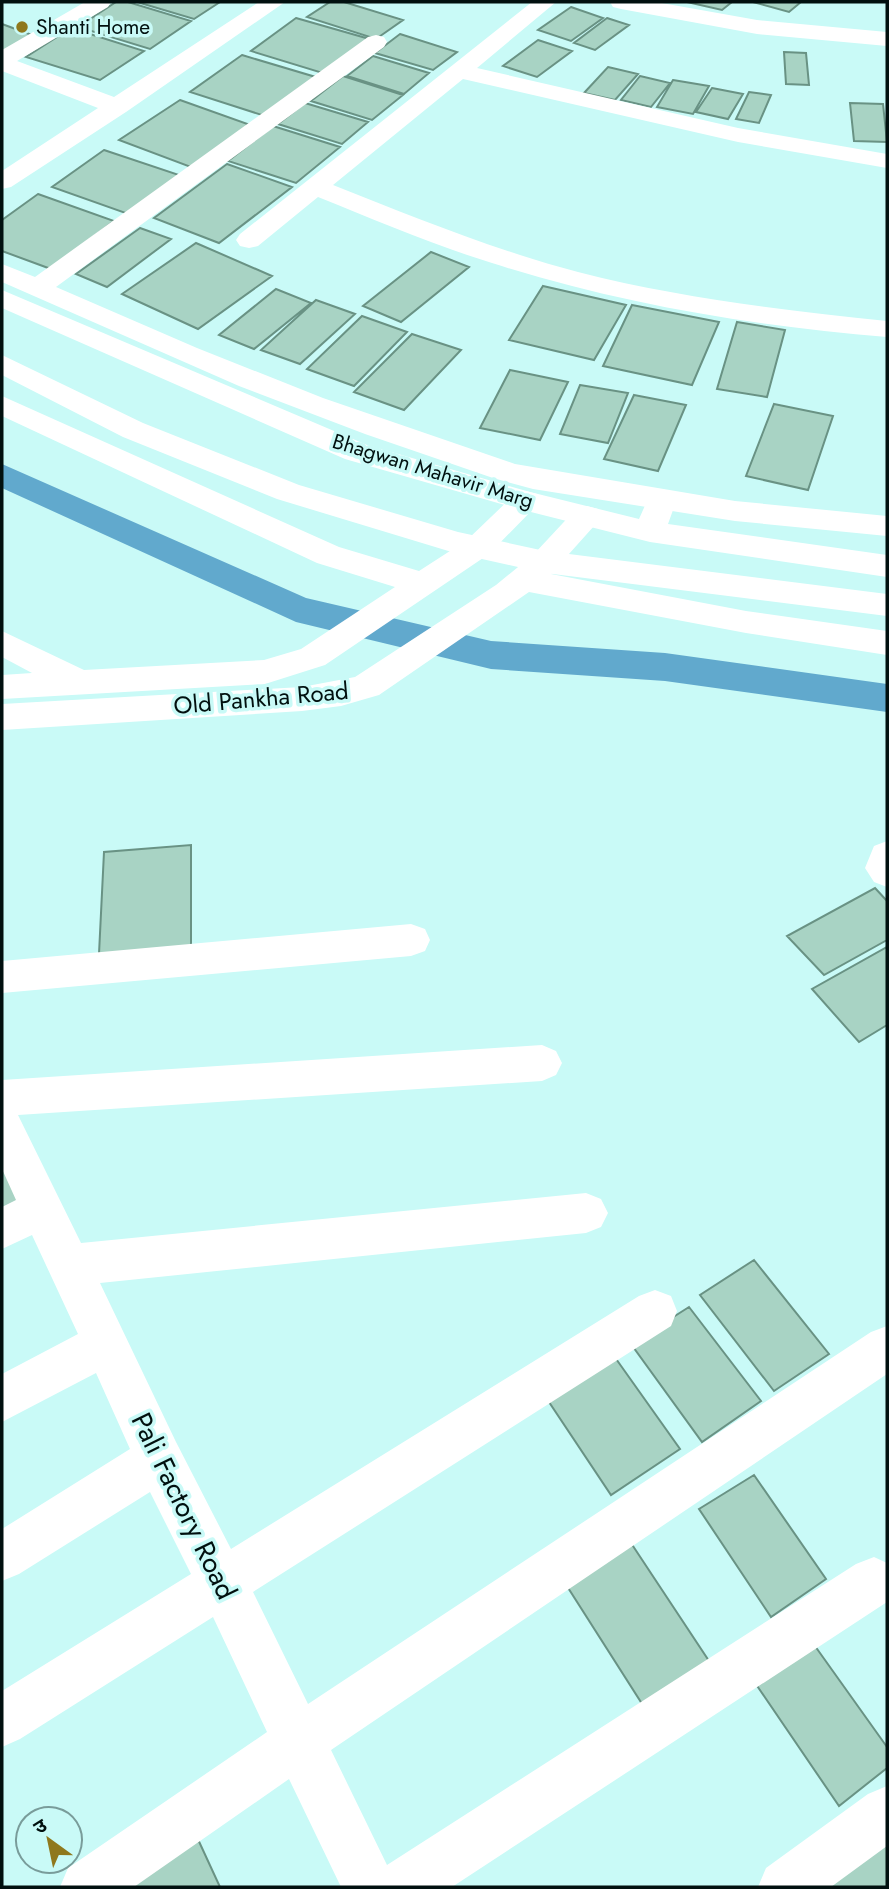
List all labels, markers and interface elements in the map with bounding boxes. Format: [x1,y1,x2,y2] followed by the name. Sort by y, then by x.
[36,12,150,42] place label: Shanti Home
[14,19,30,35] marker: Shanti Home
[329,426,537,516] street label: Bhagwan Mahavir Marg
[172,673,350,723] street label: Old Pankha Road
[121,1405,247,1607] street label: Pali Factory Road
[14,1805,84,1875] north arrow
[28,1811,53,1841] text: उ

